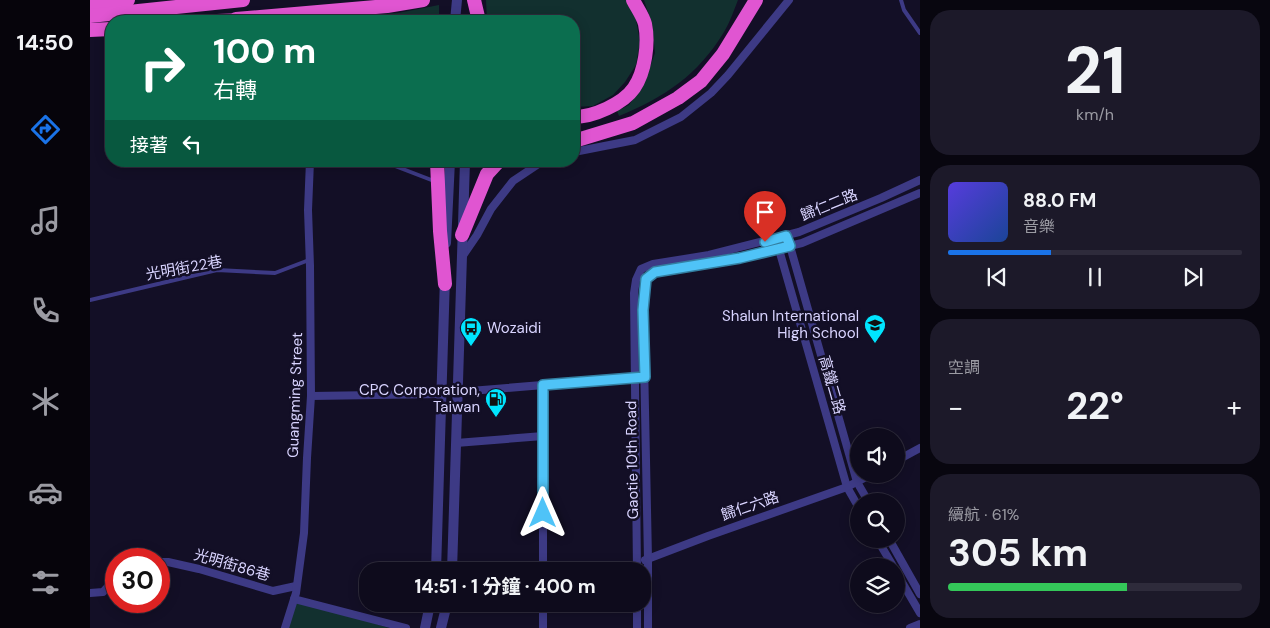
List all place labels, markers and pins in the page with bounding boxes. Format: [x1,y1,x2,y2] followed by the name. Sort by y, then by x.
[744,191,786,242] pin
[722,306,859,343] place label: Shalun International High School
[863,313,887,344] school or university icon: Shalun International High School
[459,316,483,347] bus stop icon: Wozaidi
[487,318,541,338] place label: Wozaidi
[359,380,480,417] place label: CPC Corporation, Taiwan
[484,387,508,418] fuel station icon: CPC Corporation, Taiwan

